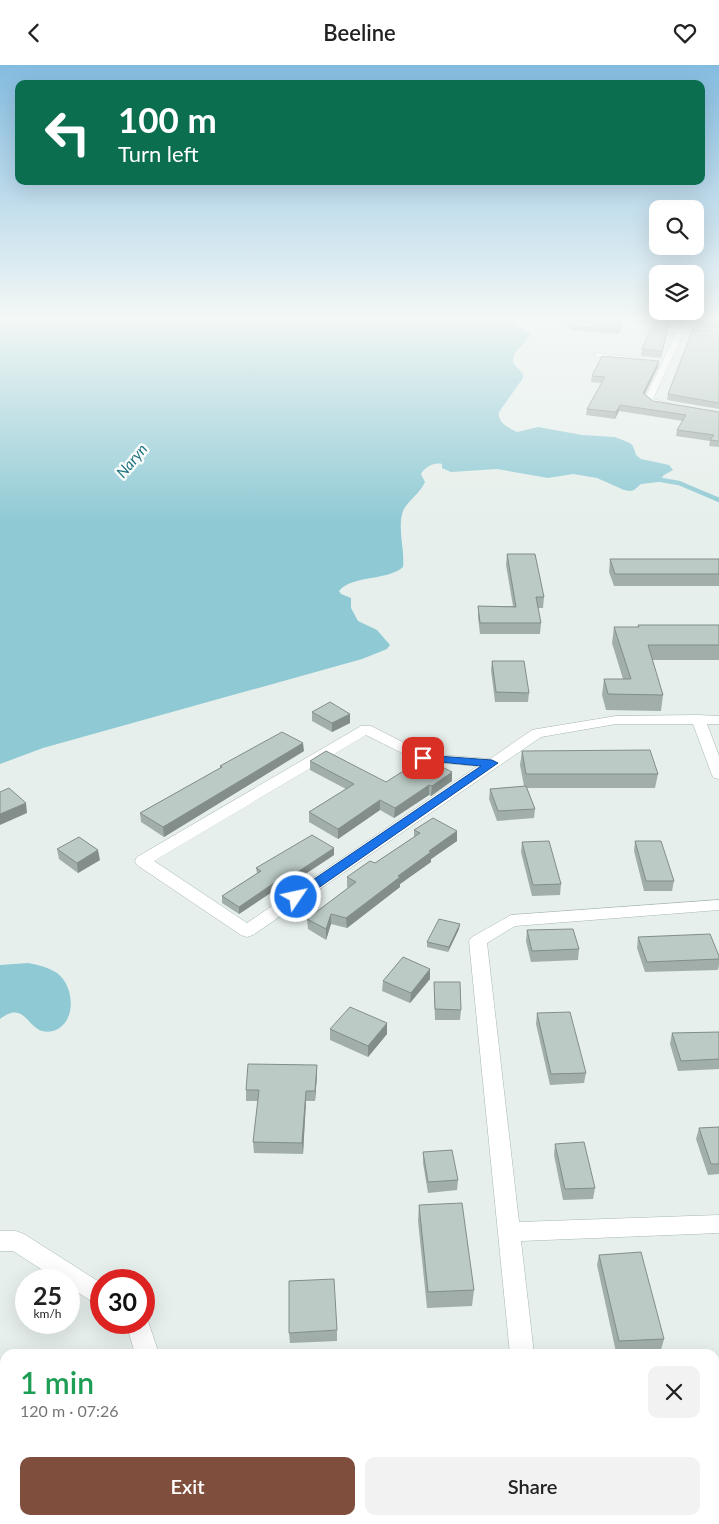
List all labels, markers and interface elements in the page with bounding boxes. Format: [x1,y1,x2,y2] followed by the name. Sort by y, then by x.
[20,19,48,47] icon: back
[323,19,396,46] text: Beeline
[671,19,699,47] icon: heart
[118,98,217,140] text: 100 m
[35,100,100,165] icon: left
[118,140,199,167] text: Turn left
[649,200,704,320] map controls
[649,200,704,255] button: search
[649,265,704,320] button: layers
[112,440,150,481] water label: Naryn
[402,737,444,779] pin
[409,744,437,772] icon: arrive
[269,870,321,922] position arrow
[90,1269,155,1334] speed limit sign: 30
[33,1280,62,1310] text: 25
[33,1306,62,1321] text: km/h
[20,1364,94,1400] text: 1 min
[648,1366,700,1418] button: close
[20,1401,119,1420] text: 120 m · 07:26
[20,1457,355,1515] button: Exit
[365,1457,700,1515] button: Share

